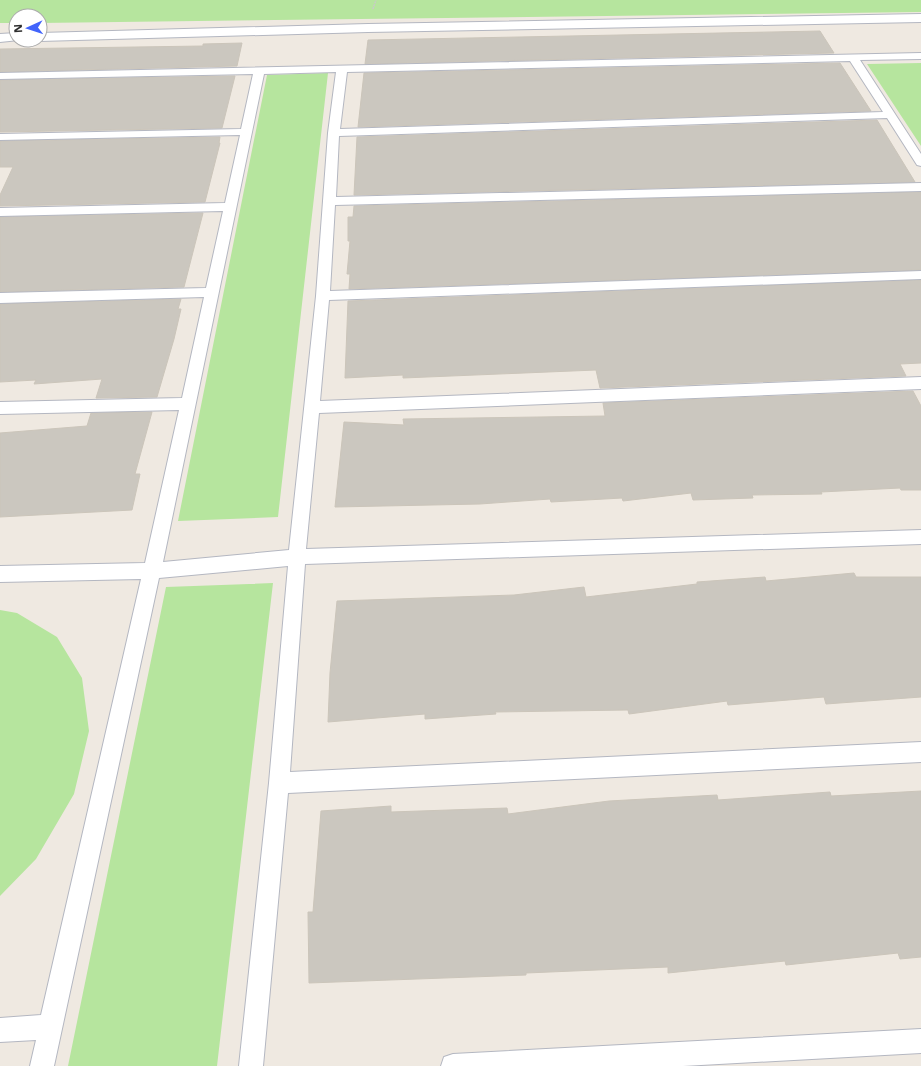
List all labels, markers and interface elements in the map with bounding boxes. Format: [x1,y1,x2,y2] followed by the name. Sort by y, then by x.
[8,8,48,48] north arrow
[10,24,25,33] text: N

